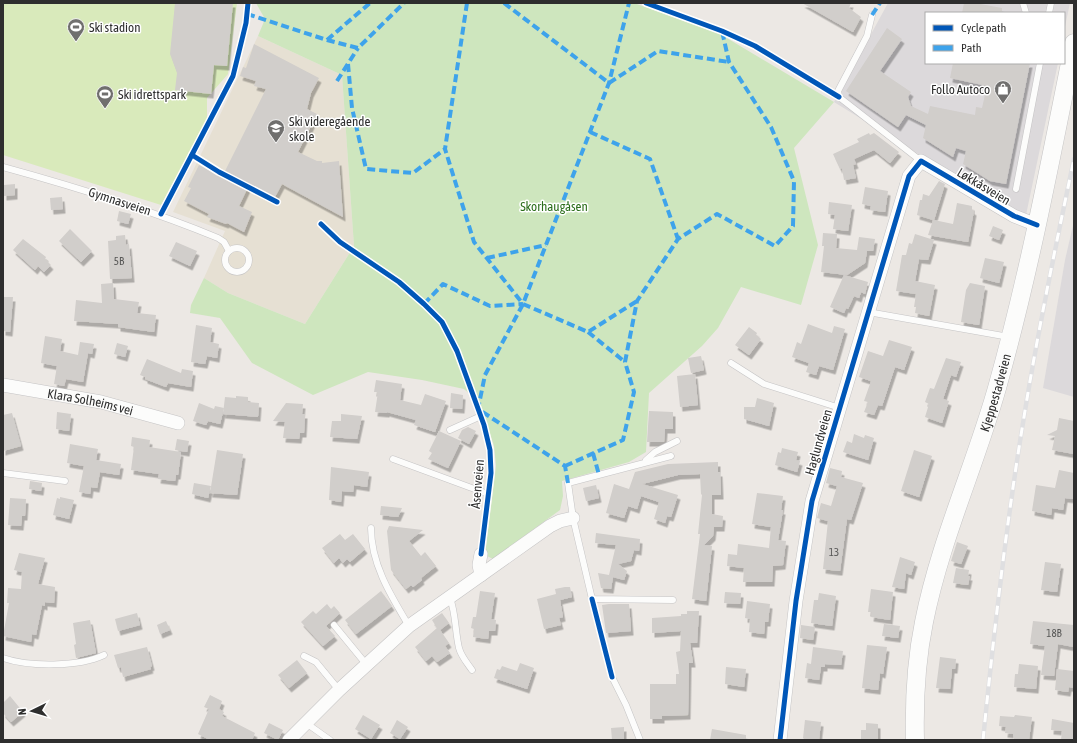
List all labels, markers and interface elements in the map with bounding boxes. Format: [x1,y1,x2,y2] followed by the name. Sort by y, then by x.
[925,12,1065,64] legend
[66,17,86,42] sports icon: Ski stadion
[89,20,141,35] place label: Ski stadion
[961,21,1006,35] text: Cycle path
[961,41,982,55] text: Path
[993,79,1013,104] shop icon: Follo Autoco
[931,82,990,97] place label: Follo Autoco
[95,84,115,109] sports icon: Ski idrettspark
[118,87,187,102] place label: Ski idrettspark
[289,114,370,144] place label: Ski videregående skole
[266,118,286,143] school or university icon: Ski videregående skole
[954,165,1013,208] street label: Løkkåsveien
[87,184,153,219] street label: Gymnasveien
[520,199,588,214] park label: Skorhaugåsen
[114,255,125,267] house number: 5B
[977,352,1014,434] street label: Kjeppestadveien
[46,386,135,418] street label: Klara Solheims vei
[802,408,835,477] street label: Haglundveien
[468,459,487,509] street label: Åsenveien
[829,546,839,558] house number: 13
[1046,627,1063,639] house number: 18B
[12,691,52,731] north arrow
[16,708,28,716] text: N

